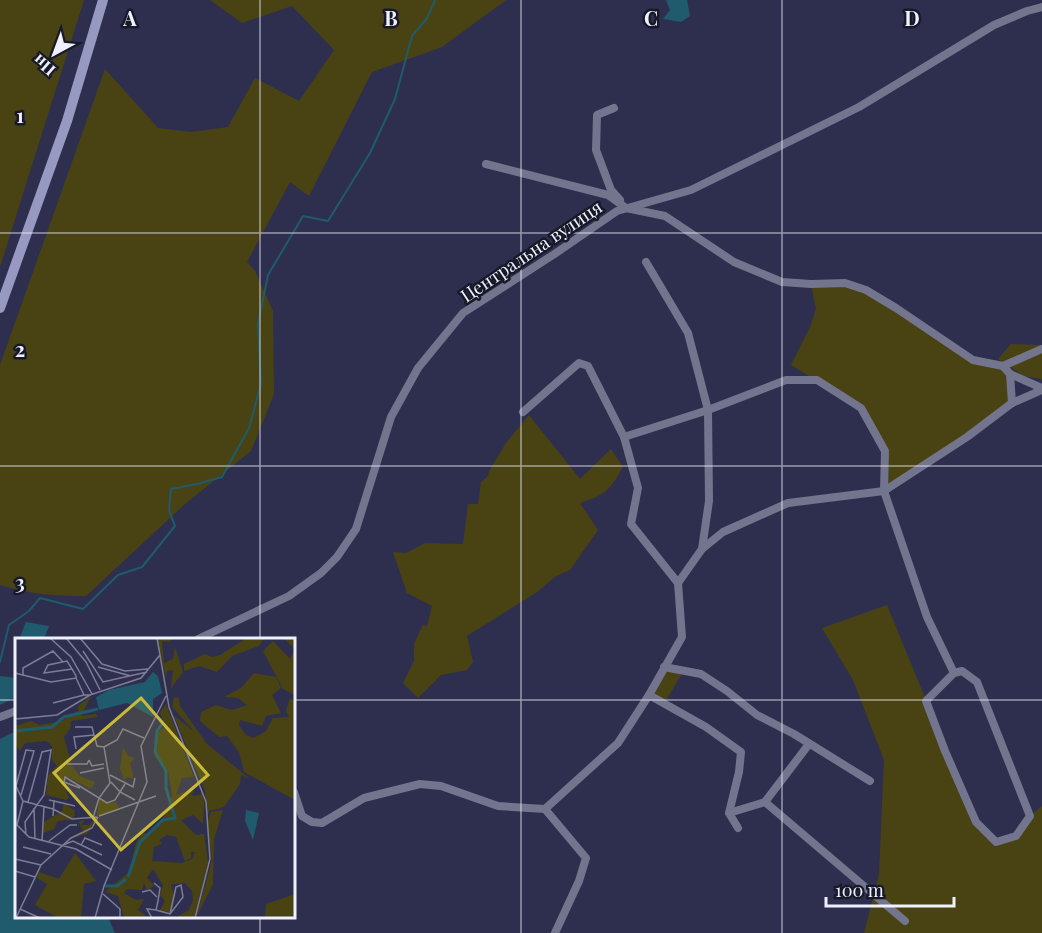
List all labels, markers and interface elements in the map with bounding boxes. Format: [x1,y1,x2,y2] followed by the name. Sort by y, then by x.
[122,4,137,31] text: A
[384,4,398,31] text: B
[644,4,658,31] text: C
[904,4,920,31] text: D
[24,24,84,84] north arrow
[28,50,59,81] text: Пн
[16,101,24,128] text: 1
[456,194,607,307] street label: Центральна вулиця
[15,335,25,362] text: 2
[15,568,25,595] text: 3
[15,638,296,918] inset map
[826,870,954,908] scale bar
[835,878,884,902] text: 100 m

